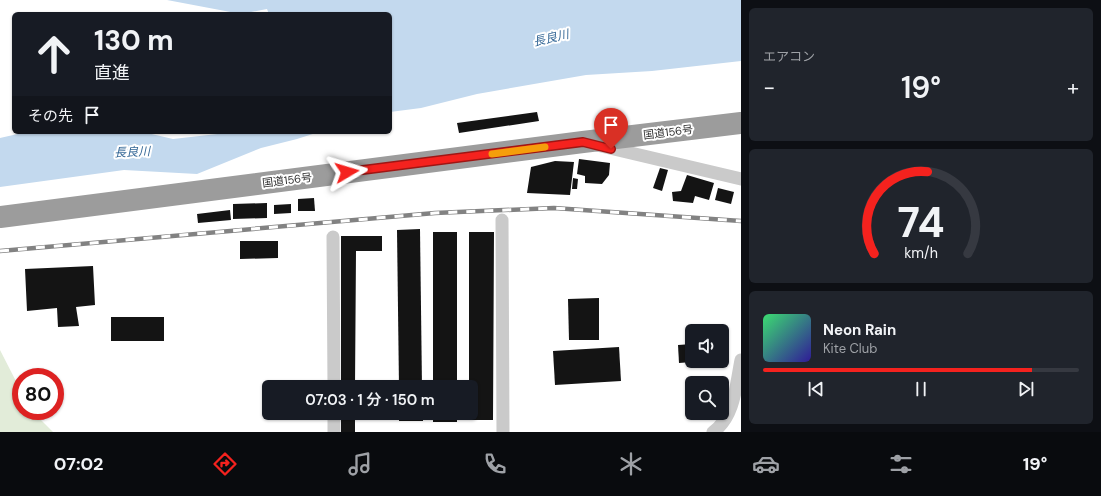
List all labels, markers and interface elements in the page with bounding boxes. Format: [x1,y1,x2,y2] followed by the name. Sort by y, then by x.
[94,22,174,59] text: 130 m
[532,26,572,50] water label: 長良川
[28,28,80,80] icon: ahead
[763,48,815,65] text: エアコン
[94,61,130,85] text: 直進
[901,68,941,107] text: 19°
[763,73,775,102] text: −
[1067,73,1079,102] text: +
[81,104,103,126] icon: arrive
[28,106,73,126] text: その先
[594,108,628,149] pin
[600,114,622,136] icon: arrive
[642,122,694,142] street label: 国道156号
[114,143,152,161] water label: 長良川
[326,151,368,193] position arrow
[261,170,313,190] street label: 国道156号
[897,196,945,250] text: 74
[904,244,938,262] text: km/h
[823,320,896,340] text: Neon Rain
[685,324,729,420] map controls
[685,324,729,368] button: sound
[823,340,877,357] text: Kite Club
[12,368,64,420] speed limit sign: 80
[685,376,729,420] button: search
[805,378,827,400] icon: previous
[910,378,932,400] icon: pause
[1015,378,1037,400] icon: next
[305,390,435,410] text: 07:03 · 1 分 · 150 m
[211,450,239,478] icon: directions
[346,450,374,478] icon: music
[481,450,509,478] icon: phone
[617,450,645,478] icon: climate
[752,450,780,478] icon: car
[887,450,915,478] icon: filters
[54,452,103,476] text: 07:02
[1023,452,1047,476] text: 19°

